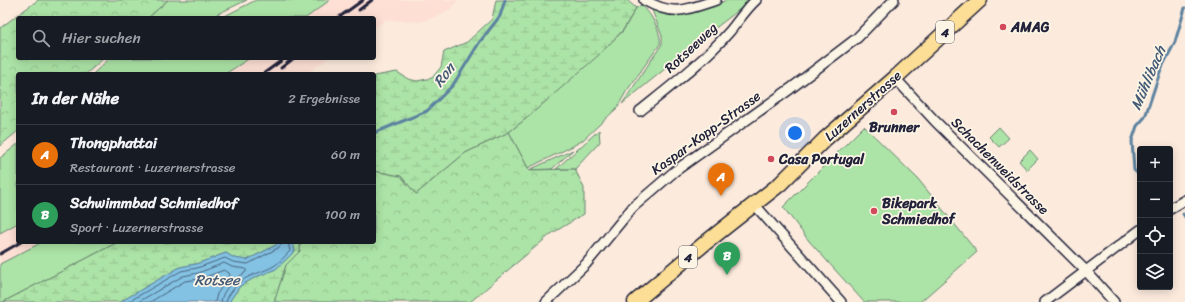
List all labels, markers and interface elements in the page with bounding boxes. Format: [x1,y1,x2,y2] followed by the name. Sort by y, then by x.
[1010,15,1050,40] place label: AMAG
[16,16,376,60] search box
[658,16,724,80] street label: Rotseeweg
[936,21,954,43] road number: 4
[998,22,1008,32] marker: AMAG
[62,25,141,51] text: Hier suchen
[30,27,52,49] icon: search
[1123,40,1174,114] water label: Mühlibach
[426,56,463,93] water label: Ron
[818,64,908,148] street label: Luzernerstrasse
[32,83,119,113] text: In der Nähe
[646,84,766,182] street label: Kaspar-Kopp-Strasse
[288,87,360,110] text: 2 Ergebnisse
[889,107,899,117] marker: Brunner
[945,111,1055,221] street label: Schachenweidstrasse
[869,115,920,140] place label: Brunner
[785,123,805,143] your location
[70,130,157,156] text: Thongphattai
[41,143,49,166] text: A
[331,143,360,166] text: 60 m
[1137,146,1173,290] map controls
[1137,146,1173,182] button: +
[778,147,865,172] place label: Casa Portugal
[766,154,776,164] marker: Casa Portugal
[70,156,235,179] text: Restaurant · Luzernerstrasse
[708,163,734,196] pin: A
[1137,182,1173,218] button: −
[70,190,238,216] text: Schwimmbad Schmiedhof
[881,191,957,232] place label: Bikepark Schmiedhof
[41,203,49,226] text: B
[325,203,360,226] text: 100 m
[869,206,879,216] marker: Bikepark Schmiedhof
[70,216,203,239] text: Sport · Luzernerstrasse
[1137,218,1173,254] button: locate
[714,242,740,275] pin: B
[679,246,697,268] road number: 4
[1137,254,1173,290] button: layers
[194,267,241,293] water label: Rotsee

